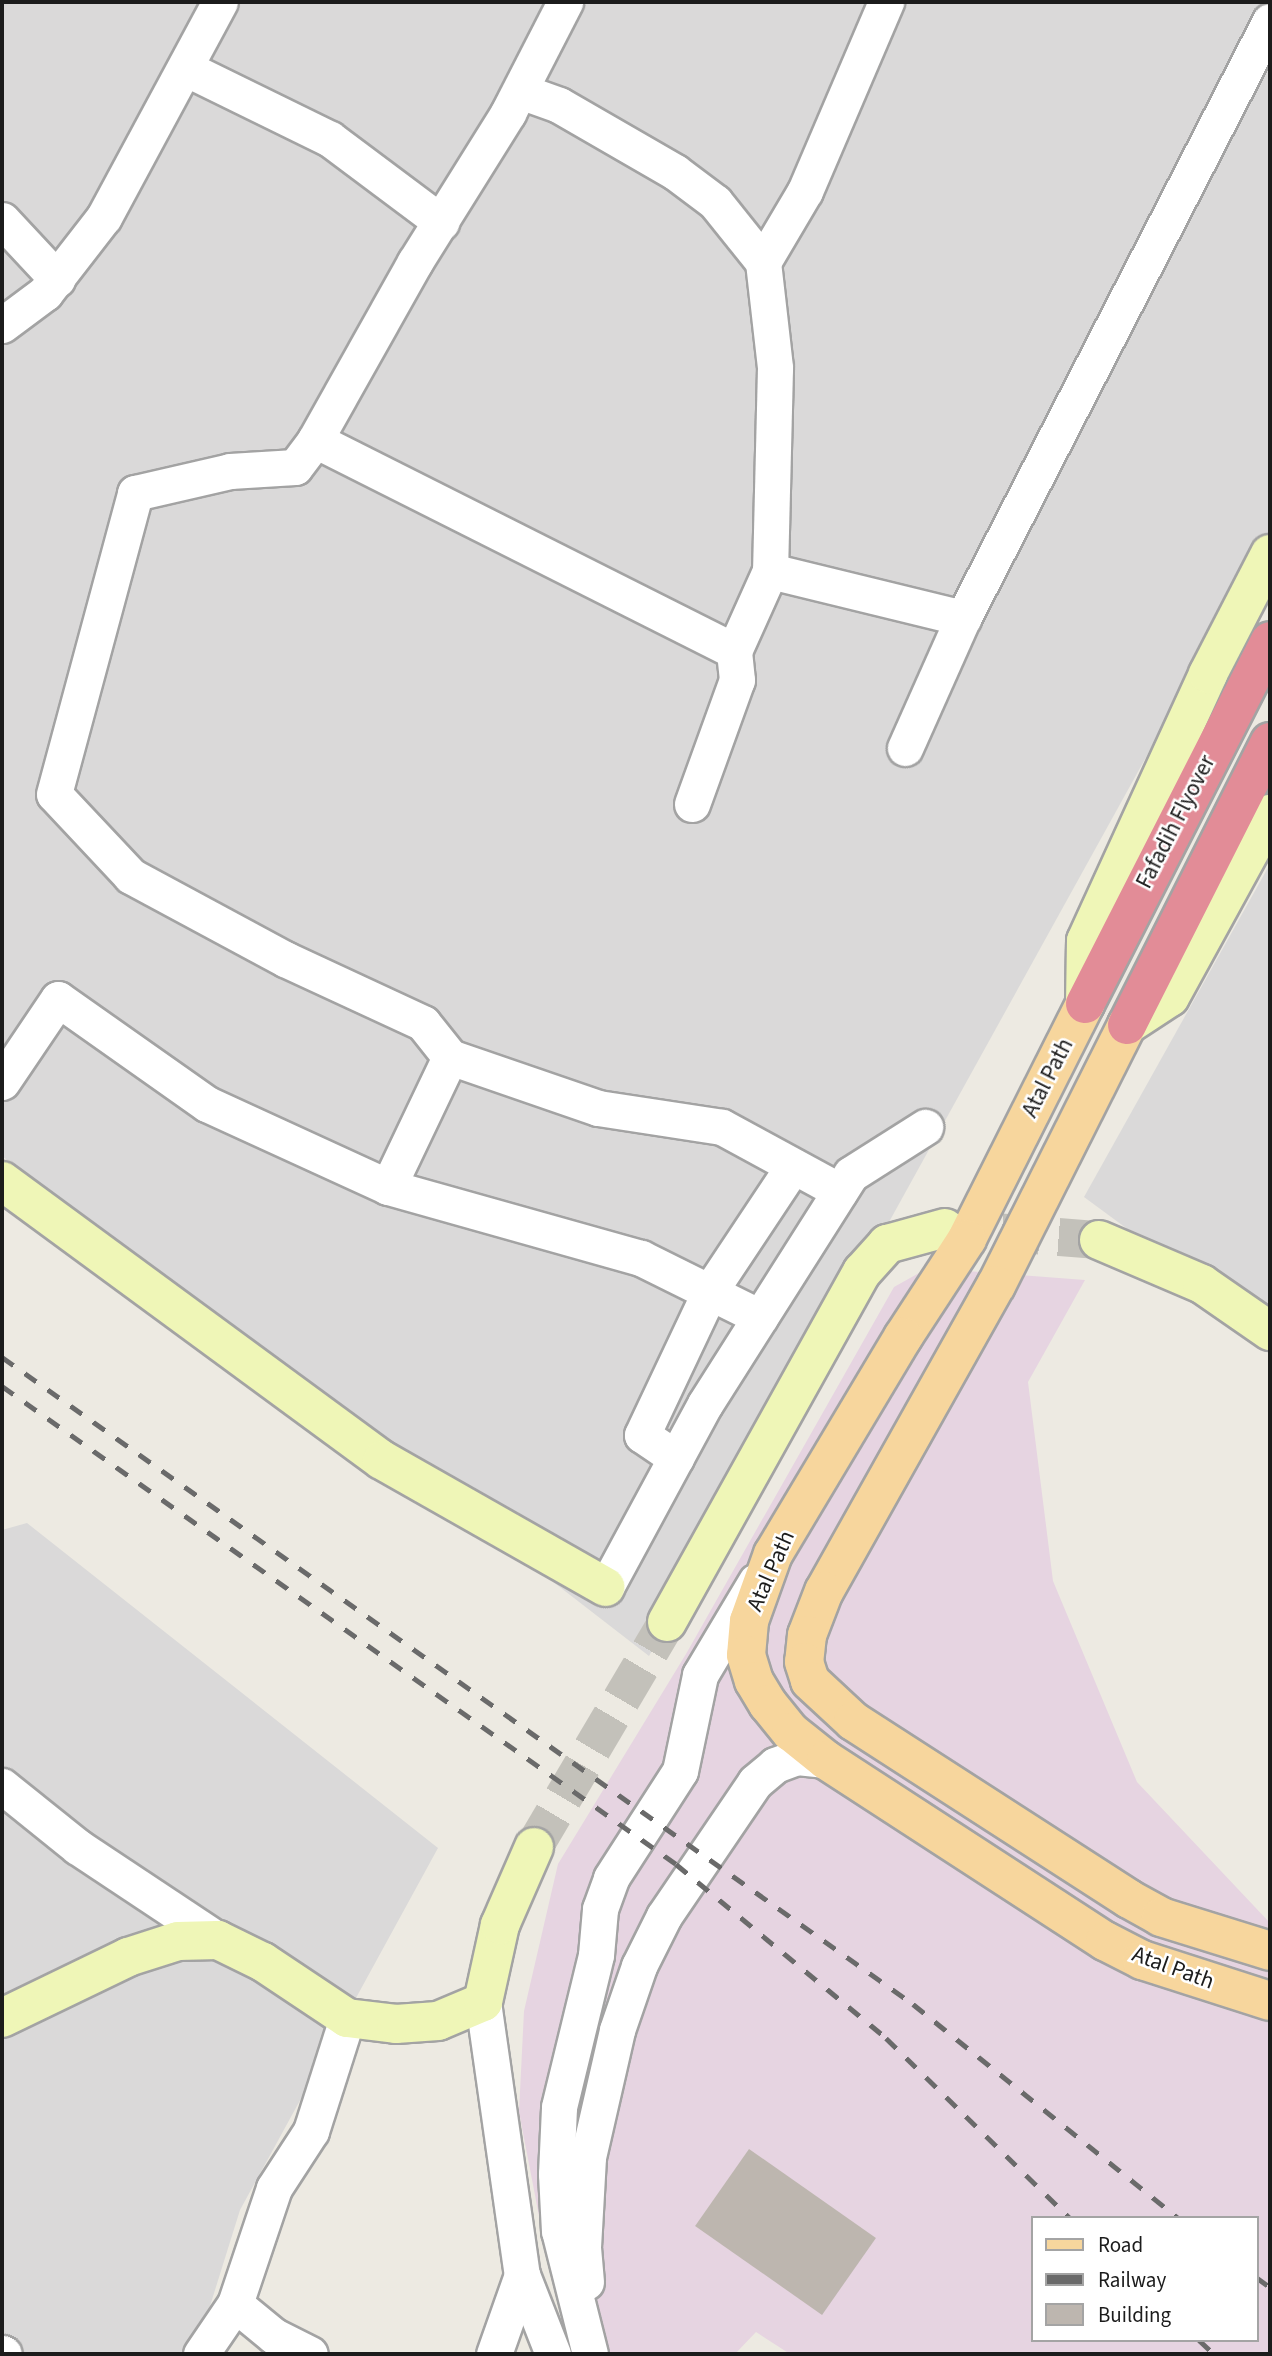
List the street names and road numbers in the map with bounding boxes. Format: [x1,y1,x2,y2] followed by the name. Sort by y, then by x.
[1131,751,1221,893] street label: Fafadih Flyover
[1016,1034,1080,1122] street label: Atal Path
[741,1527,801,1615] street label: Atal Path
[1128,1940,1218,1996] street label: Atal Path

